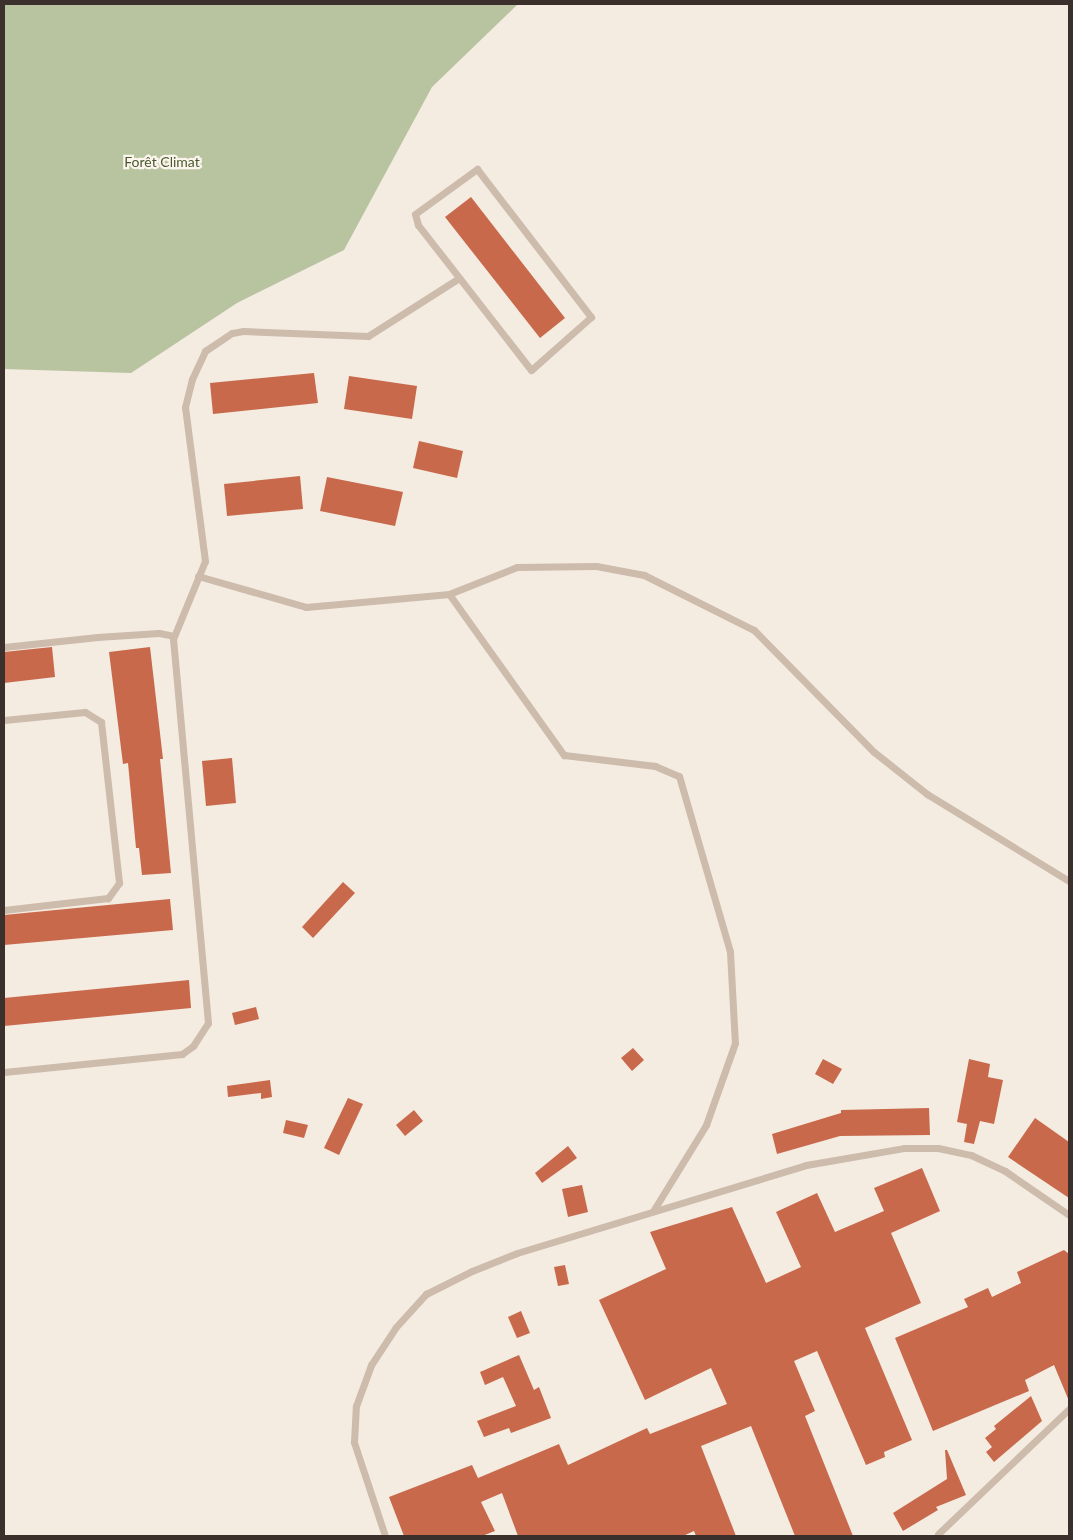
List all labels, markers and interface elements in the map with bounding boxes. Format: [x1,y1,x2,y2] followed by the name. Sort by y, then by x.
[124,154,200,170] park label: Forêt Climat

